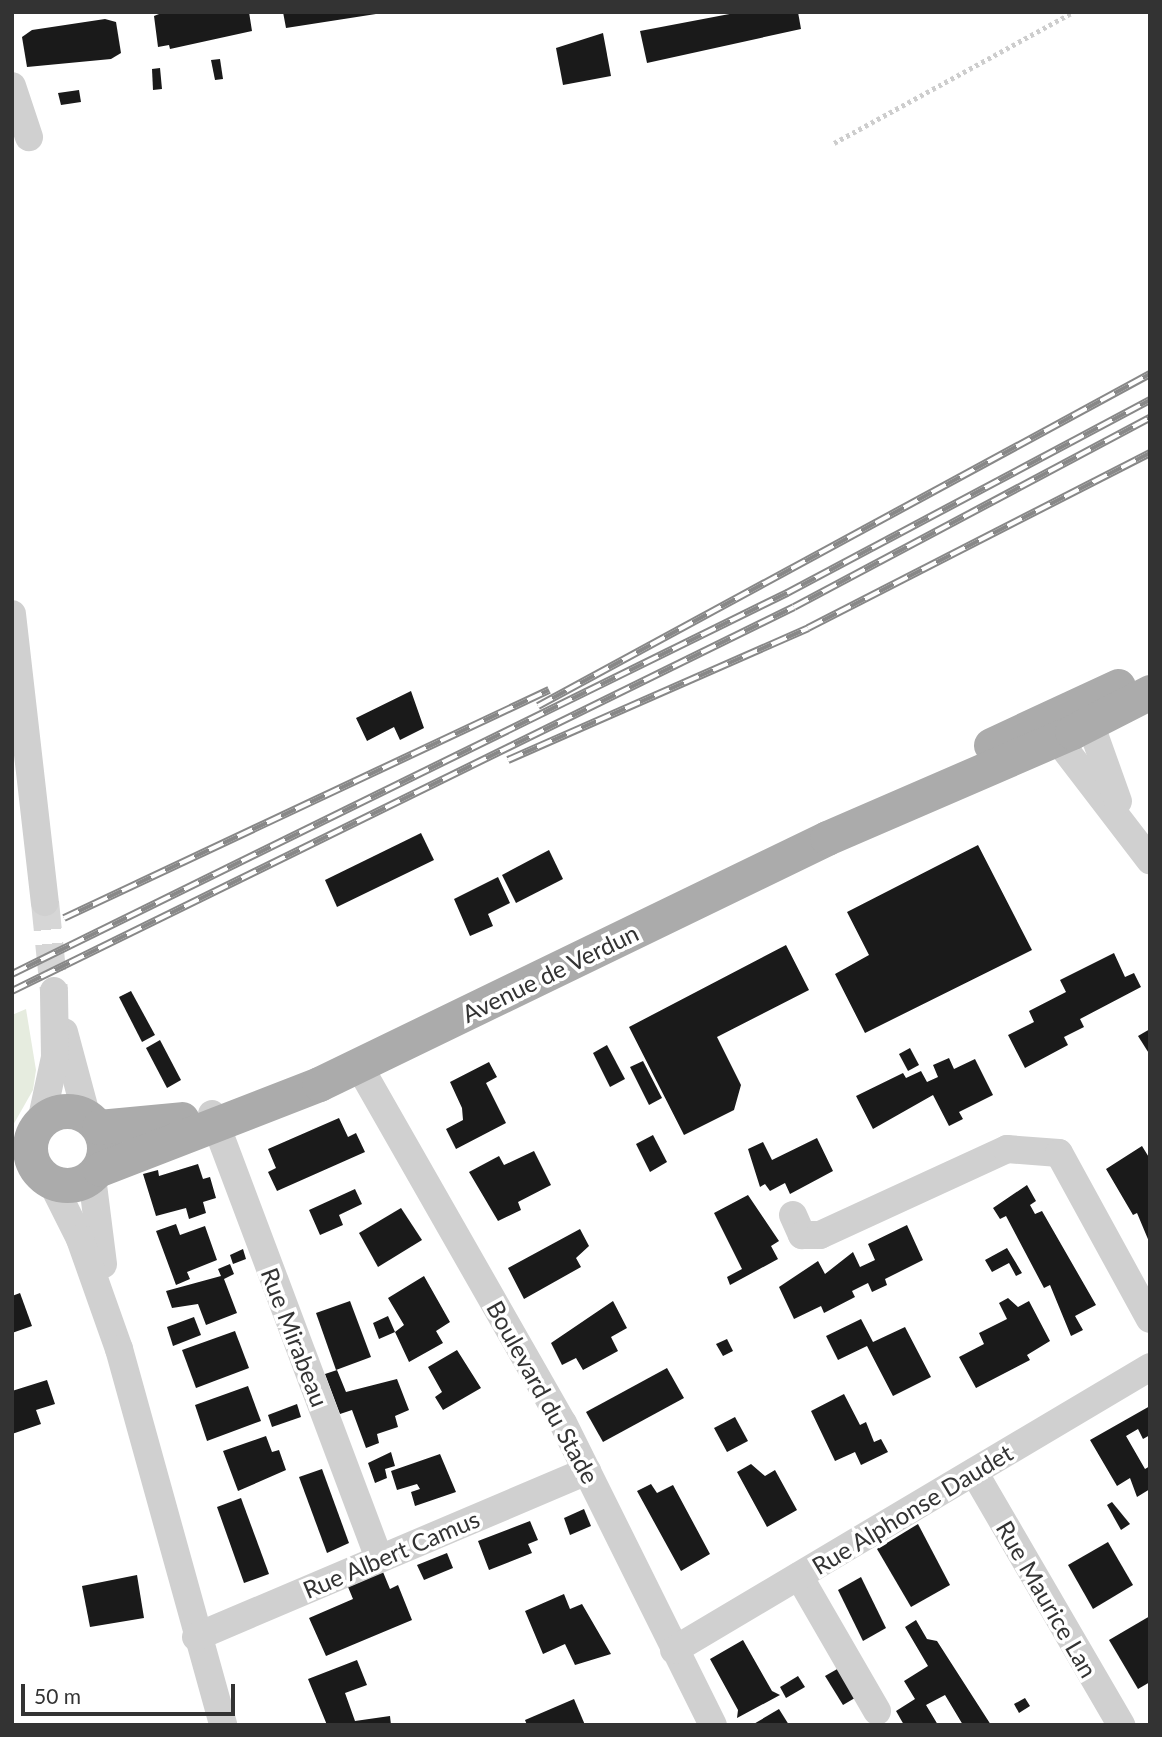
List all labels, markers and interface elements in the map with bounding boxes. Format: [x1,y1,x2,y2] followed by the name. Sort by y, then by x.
[457,918,643,1028] street label: Avenue de Verdun
[255,1263,335,1411] street label: Rue Mirabeau
[481,1296,605,1488] street label: Boulevard du Stade
[806,1438,1018,1580] street label: Rue Alphonse Daudet
[298,1504,484,1604] street label: Rue Albert Camus
[990,1516,1104,1682] street label: Rue Maurice Lan
[24,1670,238,1714] scale bar
[34,1683,81,1708] text: 50 m

